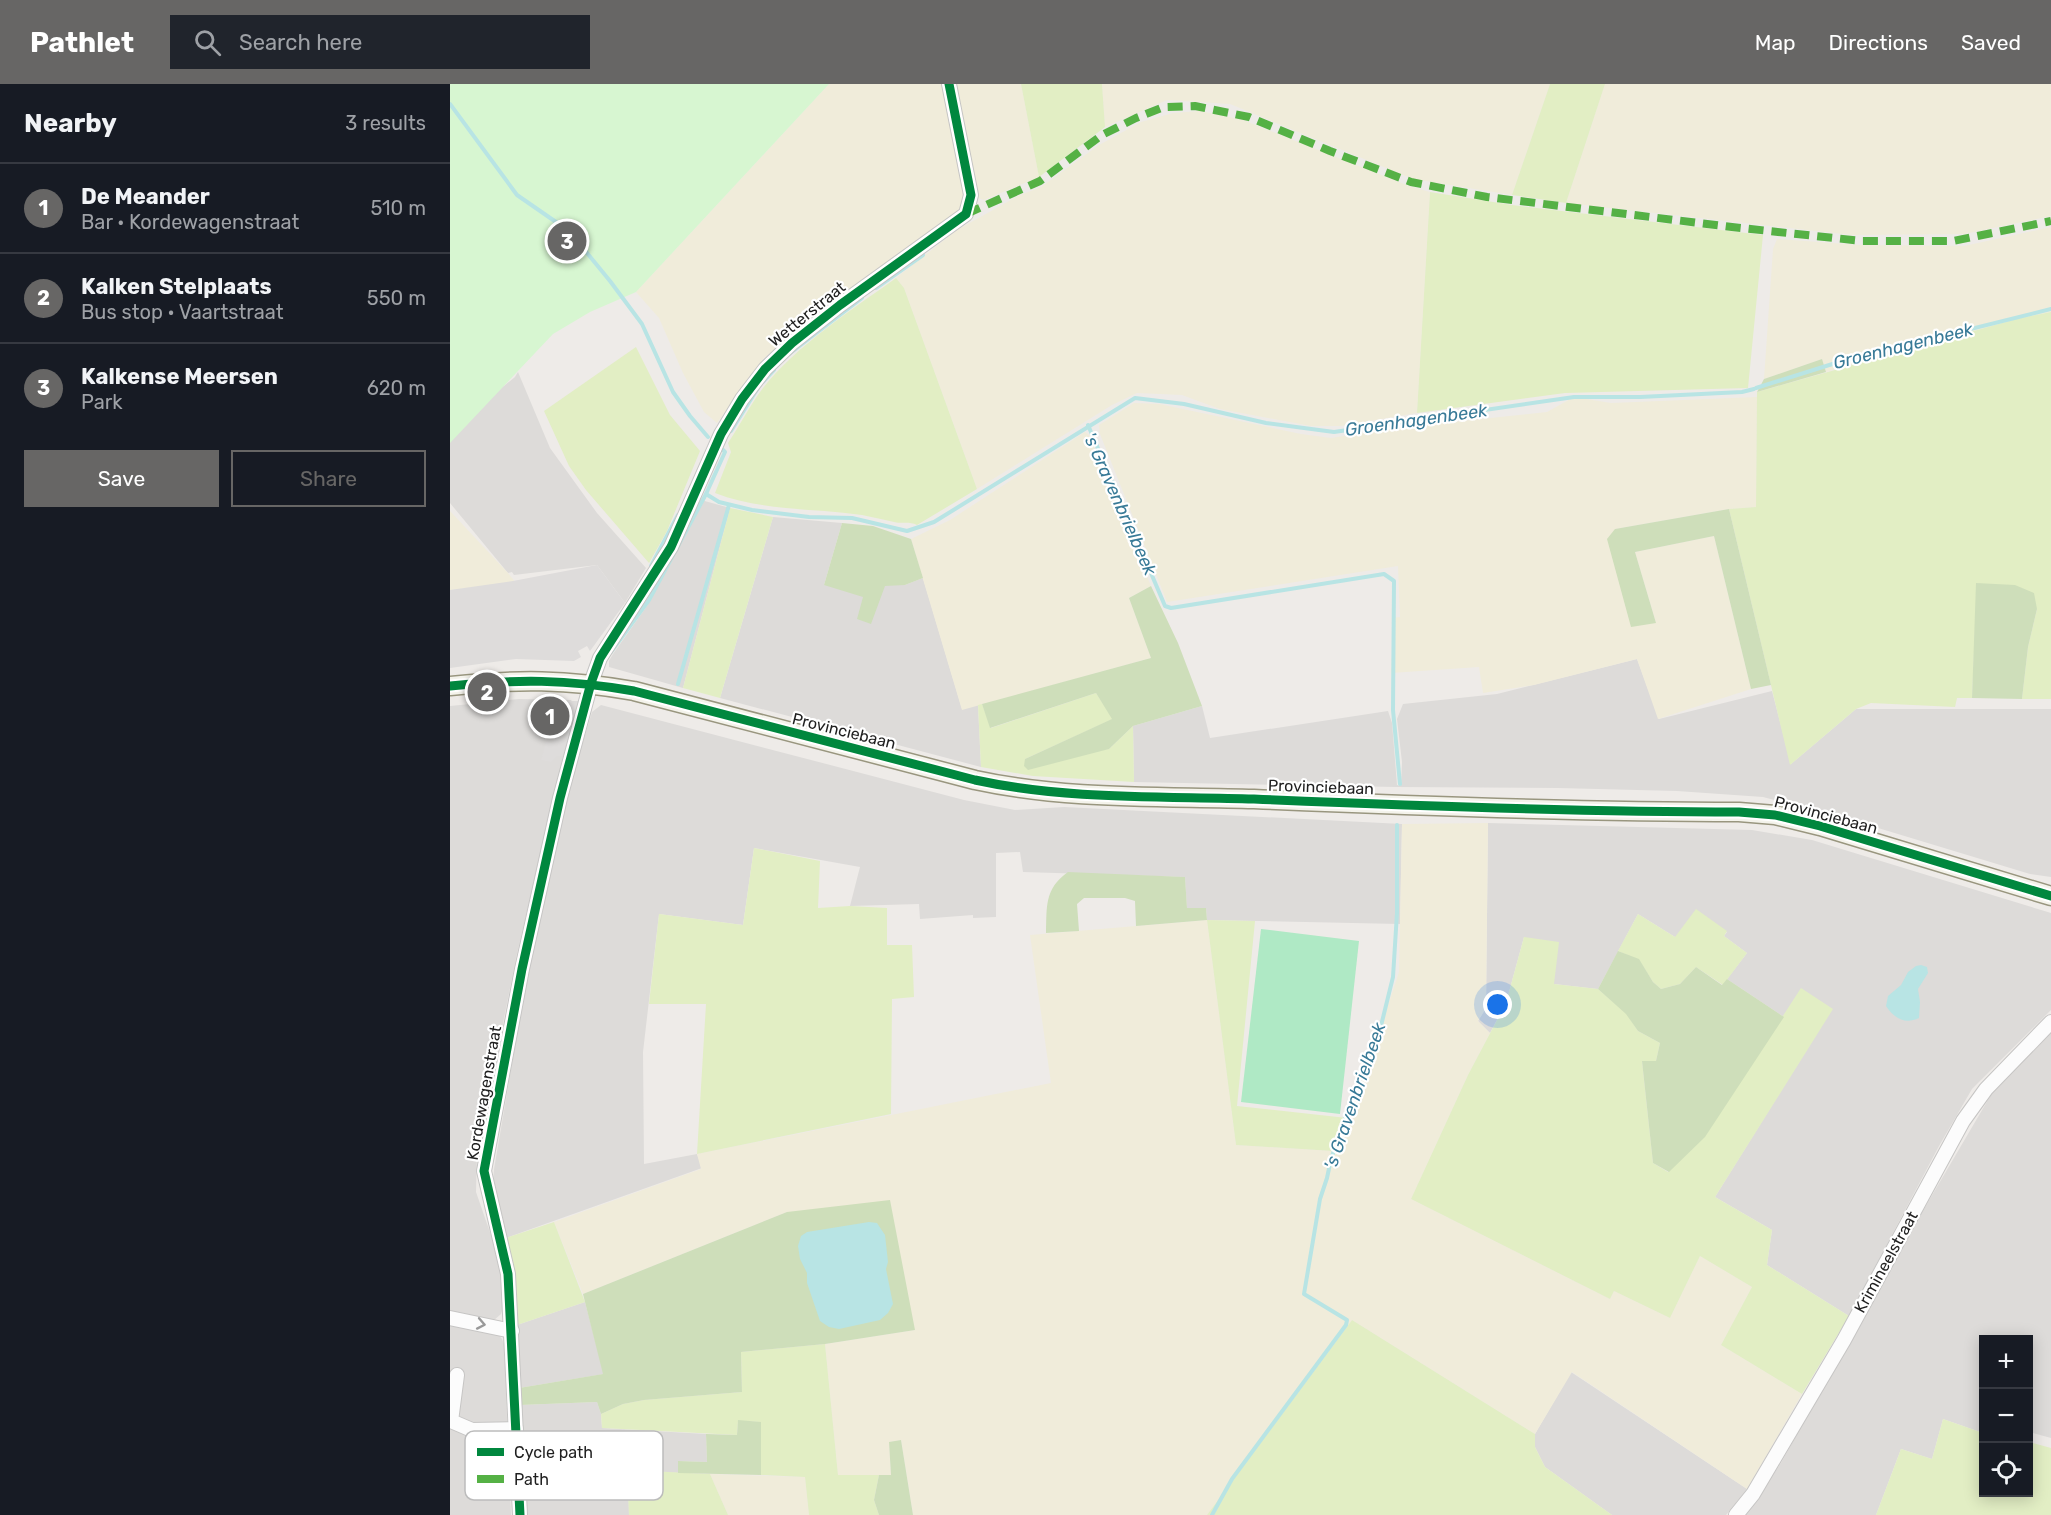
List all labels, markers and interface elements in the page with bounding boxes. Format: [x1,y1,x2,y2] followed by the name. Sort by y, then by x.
[170,15,590,69] search box
[30,26,134,59] text: Pathlet
[191,26,224,59] icon: search
[239,29,362,56] text: Search here
[1755,30,1796,55] text: Map
[1829,30,1928,55] text: Directions
[1961,30,2021,55] text: Saved
[24,108,117,139] text: Nearby
[345,111,426,135] text: 3 results
[81,183,210,210] text: De Meander
[39,196,48,220] text: 1
[370,196,426,220] text: 510 m
[81,210,299,234] text: Bar · Kordewagenstraat
[548,218,586,264] pin: 3
[81,273,272,300] text: Kalken Stelplaats
[765,277,849,351] street label: Wetterstraat
[37,286,50,310] text: 2
[367,286,426,310] text: 550 m
[81,300,283,324] text: Bus stop · Vaartstraat
[1831,318,1976,374] water label: Groenhagenbeek
[81,363,278,390] text: Kalkense Meersen
[37,376,50,400] text: 3
[367,376,426,400] text: 620 m
[81,390,123,414] text: Park
[1343,399,1489,441] water label: Groenhagenbeek
[1079,429,1162,579] water label: 's Gravenbrielbeek
[24,450,219,507] button: Save
[231,450,426,507] button: Share
[468,670,507,714] pin: 2
[530,694,570,738] pin: 1
[790,709,898,753] street label: Provinciebaan
[1268,776,1374,798] street label: Provinciebaan
[1772,792,1880,838] street label: Provinciebaan
[1483,990,1512,1019] your location
[1320,1019,1391,1172] water label: 's Gravenbrielbeek
[463,1024,505,1162] street label: Kordewagenstraat
[1850,1208,1922,1316] street label: Krimineelstraat
[476,1317,486,1330] one-way arrow
[1979,1335,2033,1497] map controls
[1979,1335,2033,1389] button: +
[1979,1389,2033,1443] button: −
[465,1431,663,1500] legend
[514,1443,593,1462] text: Cycle path
[1979,1443,2033,1497] button: locate
[514,1470,549,1489] text: Path

